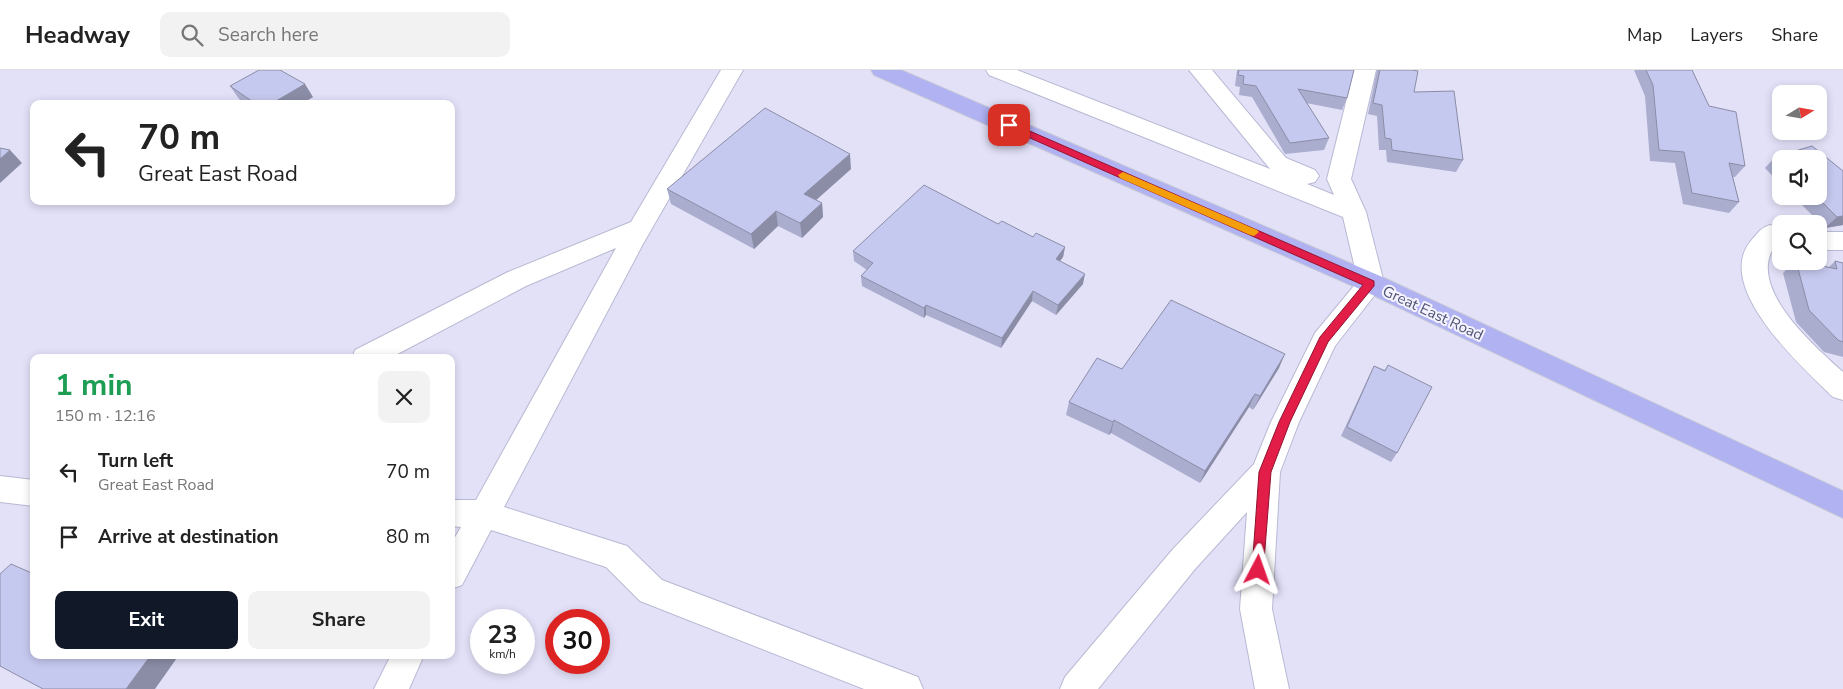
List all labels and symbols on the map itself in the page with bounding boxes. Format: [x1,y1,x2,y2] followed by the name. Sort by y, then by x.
[1772,85,1828,140] north arrow
[988,104,1030,146] pin
[1379,281,1487,345] street label: Great East Road
[1231,543,1283,595] position arrow
[545,609,610,674] speed limit sign: 30

